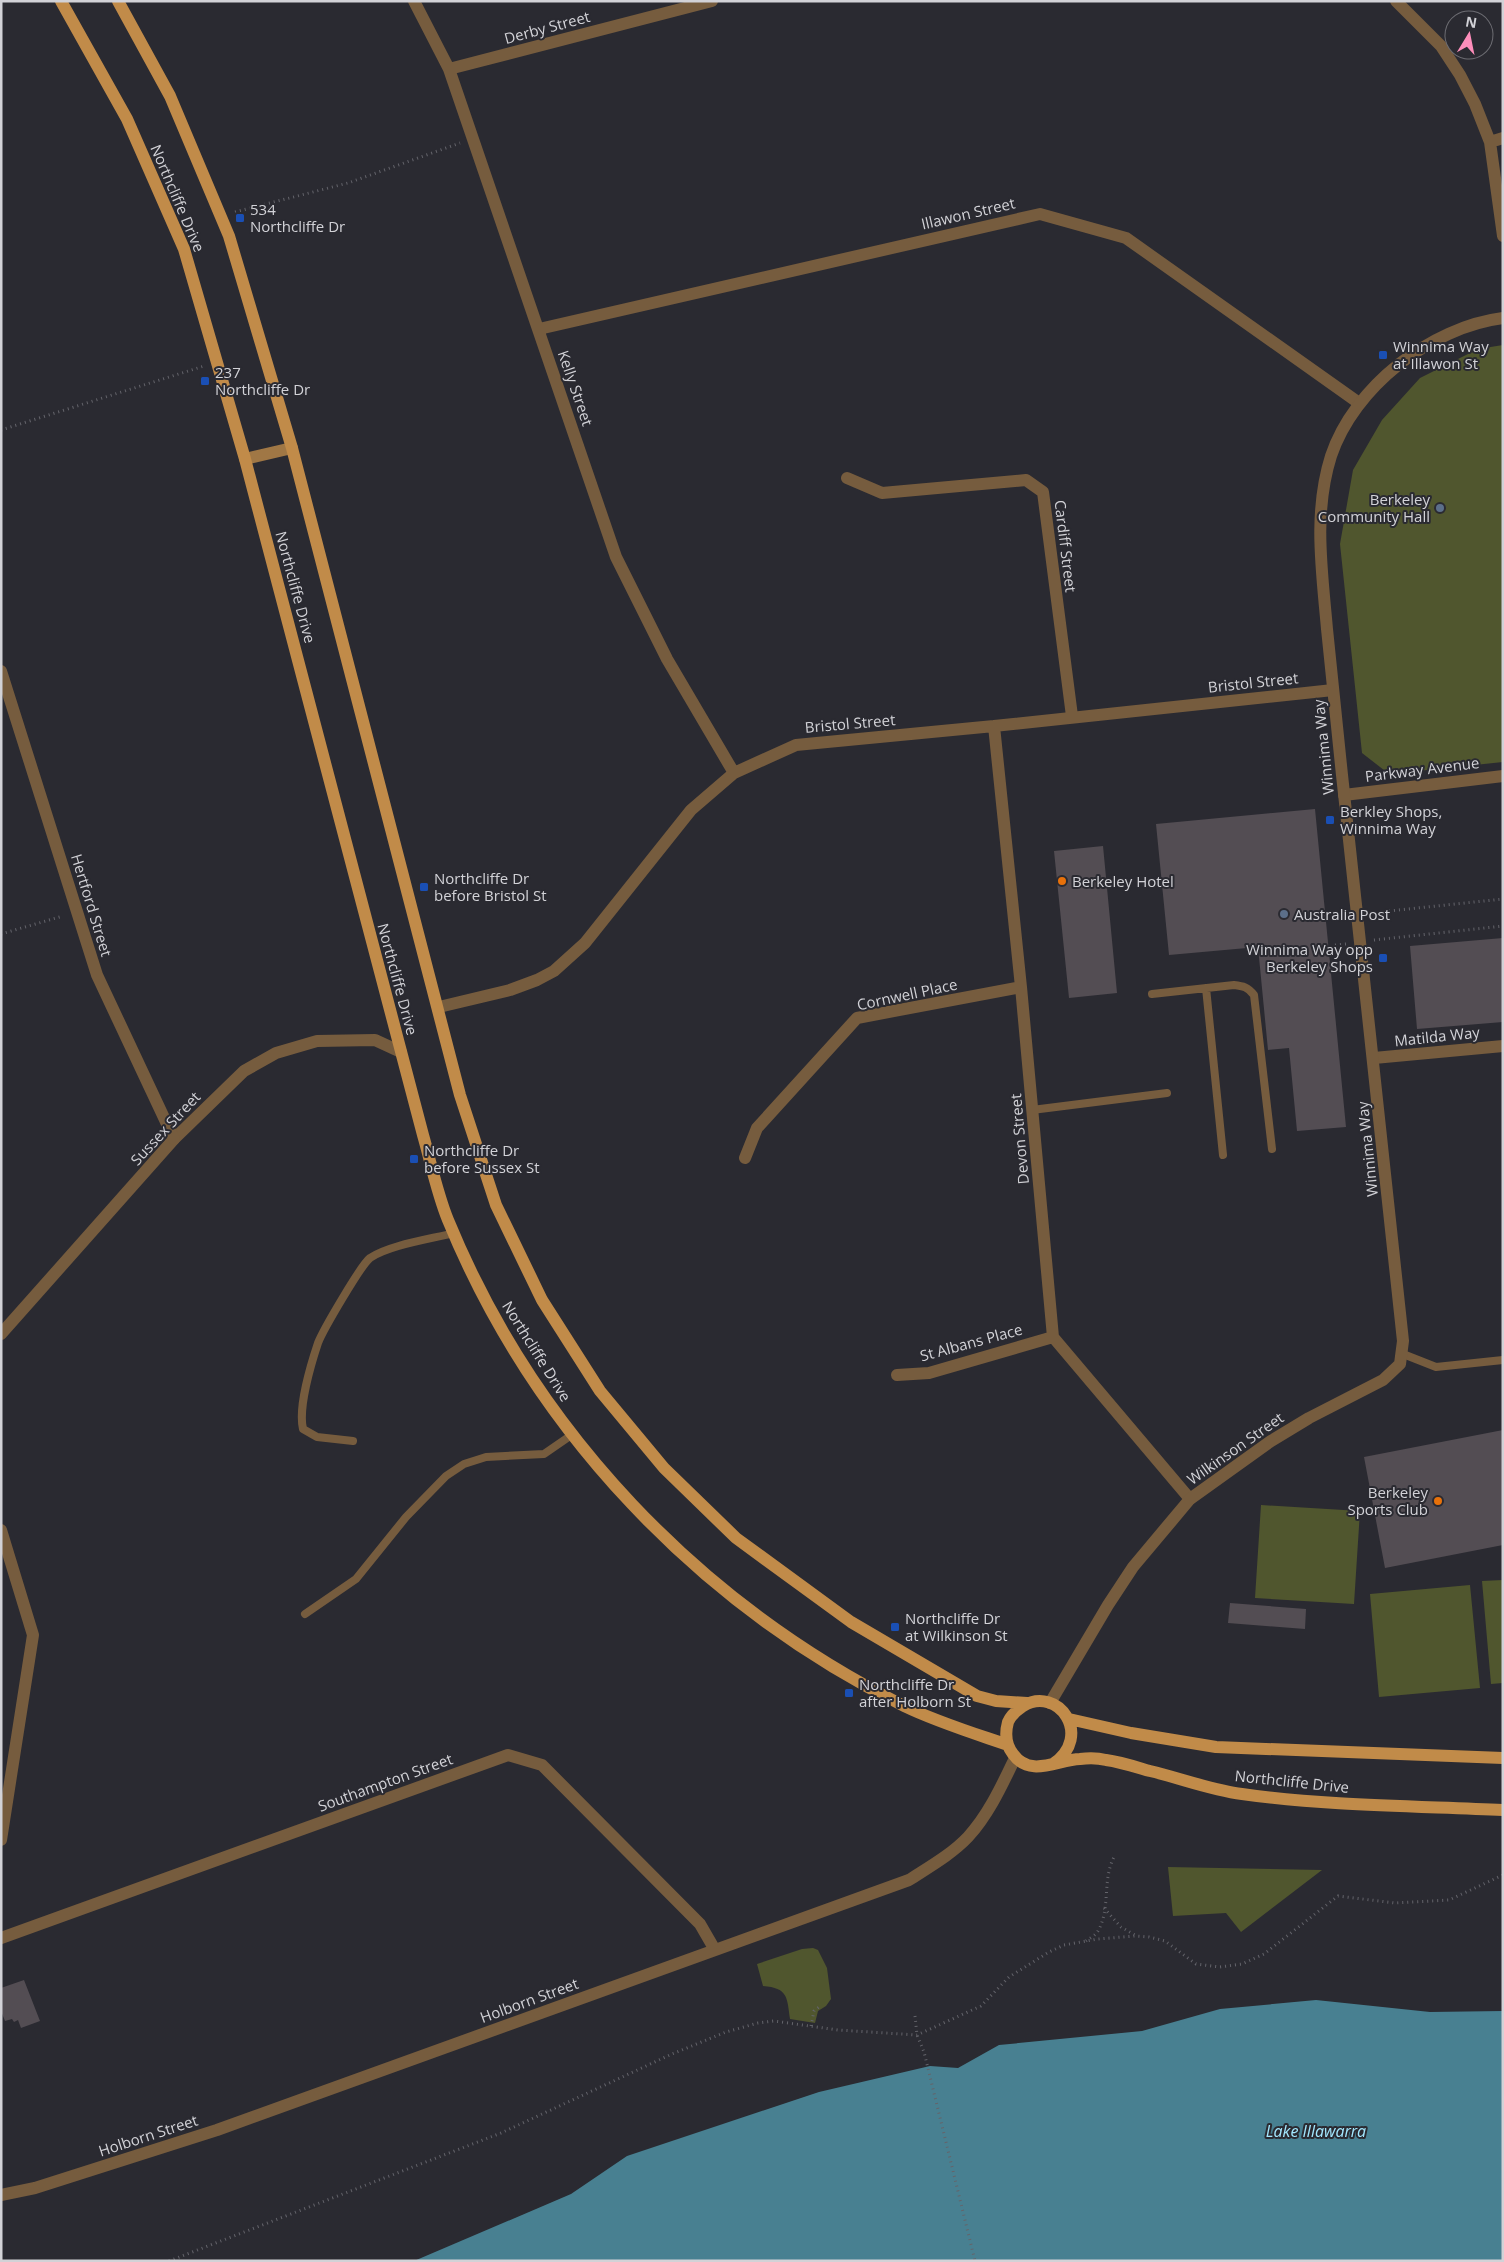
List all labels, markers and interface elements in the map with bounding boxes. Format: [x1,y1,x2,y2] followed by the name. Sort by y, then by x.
[502,6,592,48] street label: Derby Street
[1444,10,1494,60] north arrow
[1464,11,1479,32] text: N
[146,141,210,255] street label: Northcliffe Drive
[919,192,1017,234] street label: Illawon Street
[250,199,345,236] place label: 534 Northcliffe Dr
[234,212,246,224] marker: 534 Northcliffe Dr
[1393,336,1489,373] place label: Winnima Way at Illawon St
[554,348,598,428] street label: Kelly Street
[1377,349,1389,361] marker: Winnima Way at Illawon St
[215,362,310,399] place label: 237 Northcliffe Dr
[199,375,211,387] marker: 237 Northcliffe Dr
[1318,489,1430,526] place label: Berkeley Community Hall
[1050,499,1082,593] street label: Cardiff Street
[1434,502,1446,514] marker: Berkeley Community Hall
[271,529,321,645] street label: Northcliffe Drive
[1207,667,1299,697] street label: Bristol Street
[1308,698,1338,796] street label: Winnima Way
[804,709,896,737] street label: Bristol Street
[1364,752,1480,786] street label: Parkway Avenue
[1340,801,1442,838] place label: Berkley Shops, Winnima Way
[1324,814,1336,826] marker: Berkley Shops, Winnima Way
[67,851,117,959] street label: Hertford Street
[434,868,547,905] place label: Northcliffe Dr before Bristol St
[1072,871,1174,891] place label: Berkeley Hotel
[1056,875,1068,887] marker: Berkeley Hotel
[418,881,430,893] marker: Northcliffe Dr before Bristol St
[1294,904,1390,924] place label: Australia Post
[1278,908,1290,920] marker: Australia Post
[373,921,423,1037] street label: Northcliffe Drive
[1246,939,1373,976] place label: Winnima Way opp Berkeley Shops
[1377,952,1389,964] marker: Winnima Way opp Berkeley Shops
[855,974,959,1014] street label: Cornwell Place
[1393,1022,1481,1050] street label: Matilda Way
[126,1087,204,1169] street label: Sussex Street
[1005,1093,1033,1185] street label: Devon Street
[1352,1100,1382,1198] street label: Winnima Way
[424,1140,540,1177] place label: Northcliffe Dr before Sussex St
[408,1153,420,1165] marker: Northcliffe Dr before Sussex St
[498,1297,576,1405] street label: Northcliffe Drive
[918,1319,1024,1365] street label: St Albans Place
[1183,1407,1287,1489] street label: Wilkinson Street
[1347,1482,1428,1519] place label: Berkeley Sports Club
[1432,1495,1444,1507] marker: Berkeley Sports Club
[905,1608,1008,1645] place label: Northcliffe Dr at Wilkinson St
[889,1621,901,1633] marker: Northcliffe Dr at Wilkinson St
[859,1674,971,1711] place label: Northcliffe Dr after Holborn St
[843,1687,855,1699] marker: Northcliffe Dr after Holborn St
[315,1748,455,1816] street label: Southampton Street
[1234,1765,1350,1797] street label: Northcliffe Drive
[477,1973,581,2027] street label: Holborn Street
[96,2110,200,2160] street label: Holborn Street
[1266,2120,1366,2142] water label: Lake Illawarra

